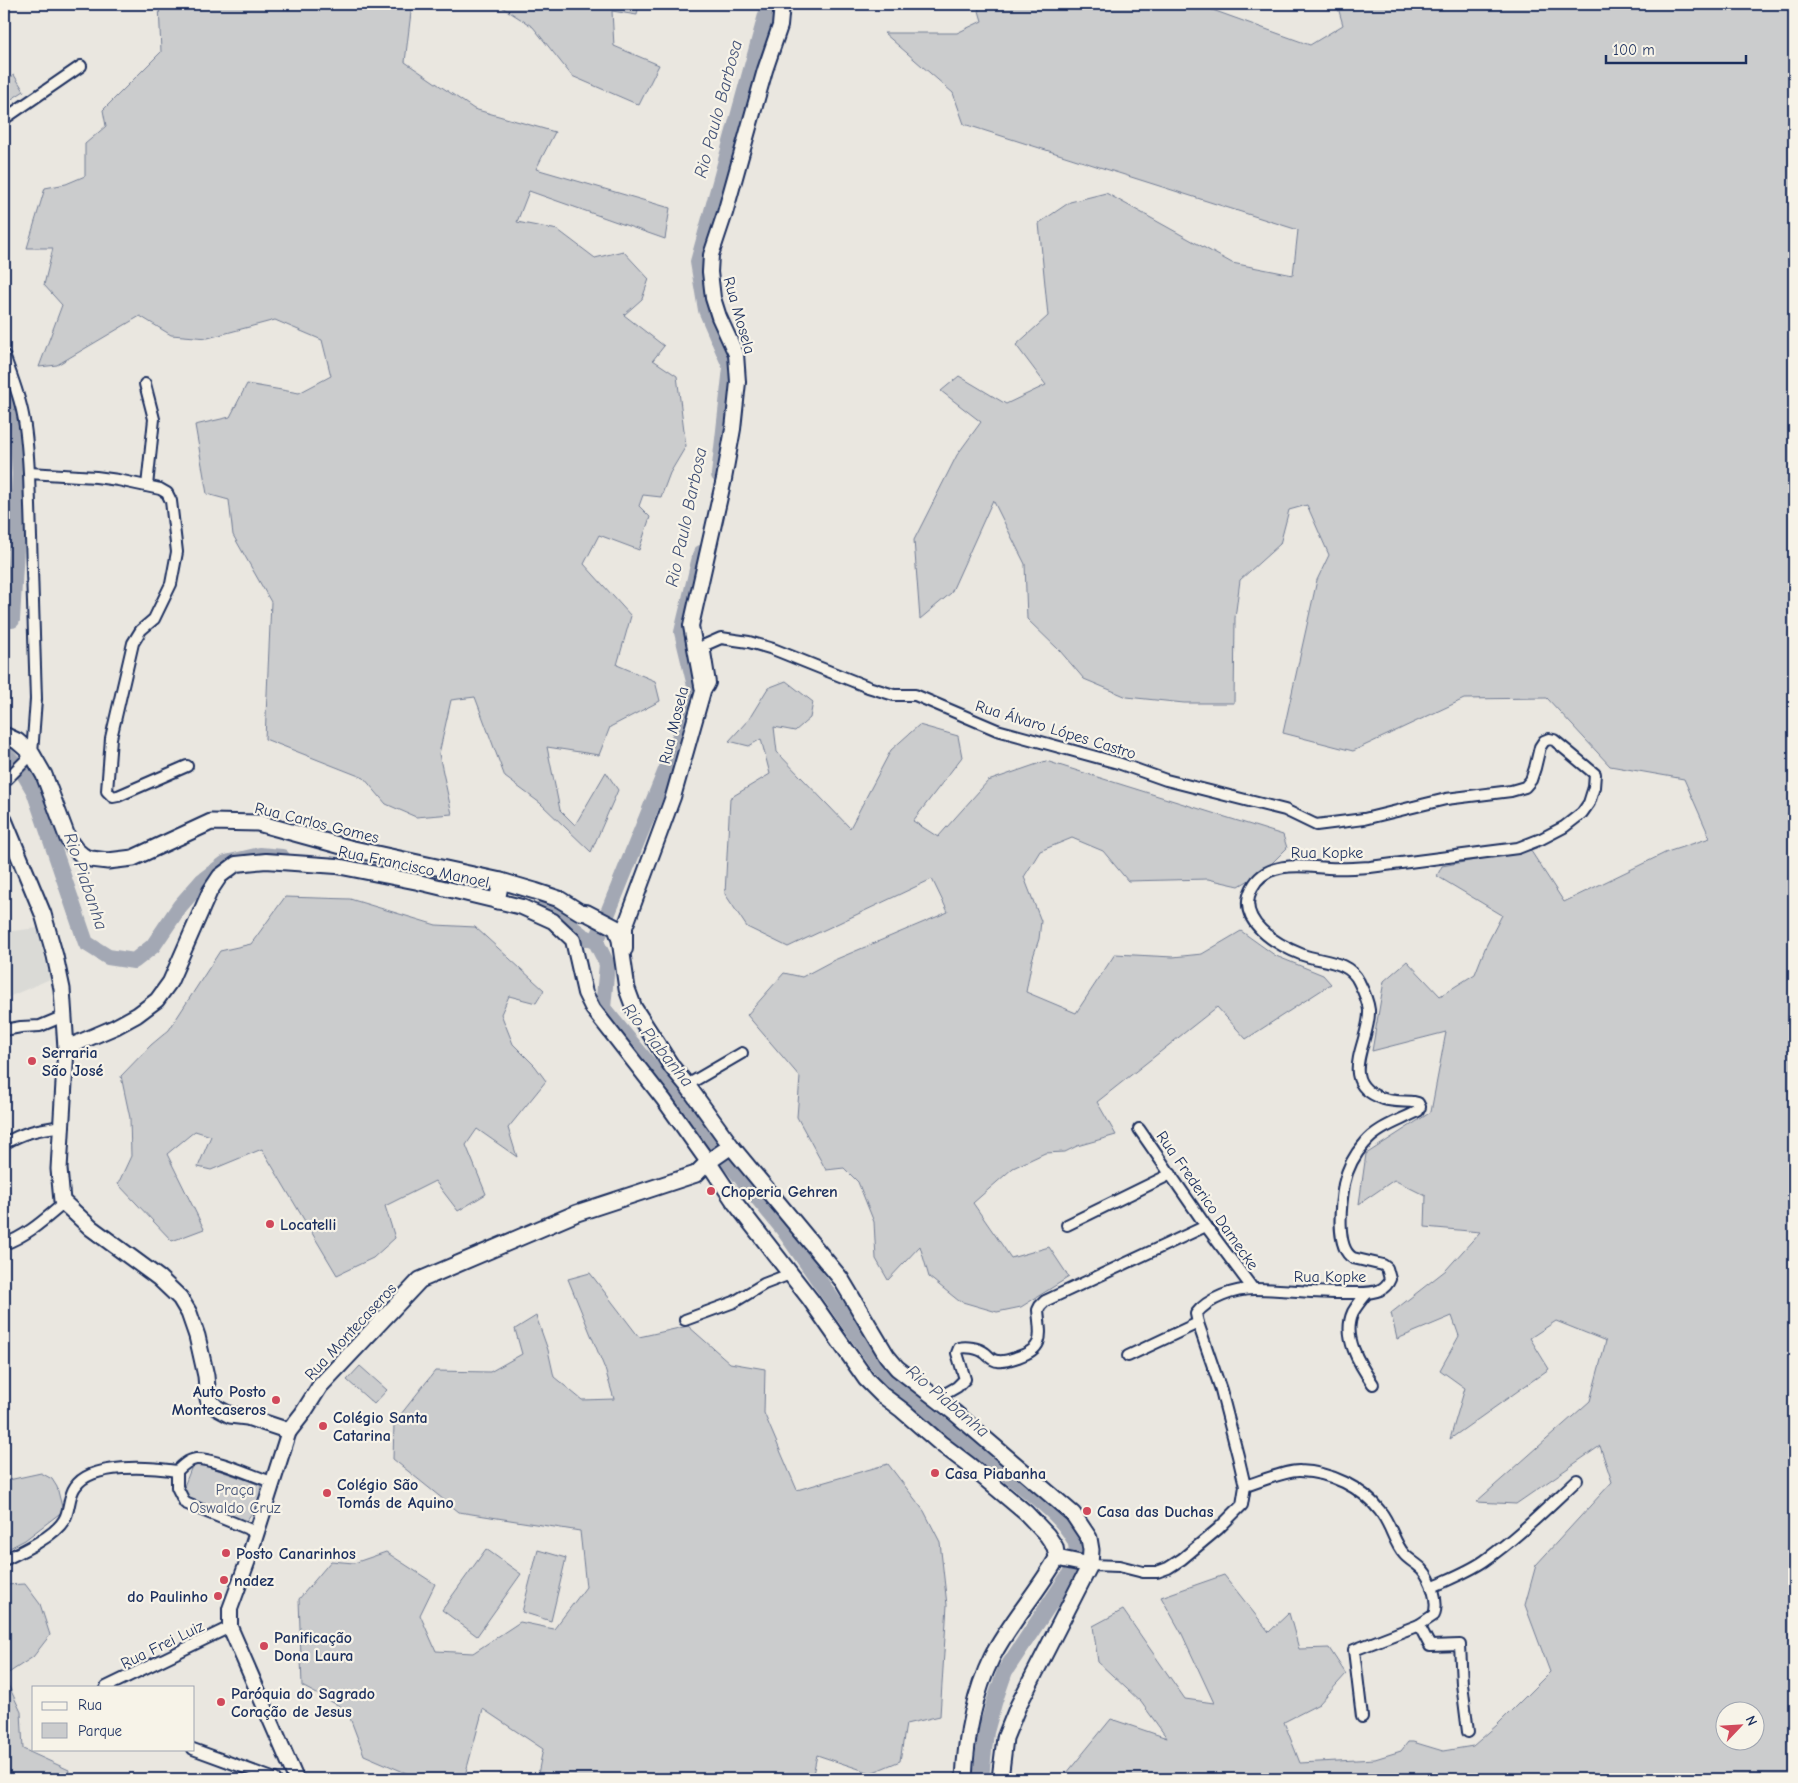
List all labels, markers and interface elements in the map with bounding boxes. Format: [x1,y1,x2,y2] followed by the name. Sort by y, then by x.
[1606,32,1746,64] scale bar
[690,38,747,180] water label: Rio Paulo Barbosa
[1613,41,1655,59] text: 100 m
[719,275,759,356] street label: Rua Mosela
[661,446,712,589] water label: Rio Paulo Barbosa
[656,685,692,766] street label: Rua Mosela
[973,696,1139,763] street label: Rua Álvaro Lópes Castro
[253,799,381,847] street label: Rua Carlos Gomes
[59,830,112,933] water label: Rio Piabanha
[337,842,491,892] street label: Rua Francisco Manoel
[1291,844,1363,862] street label: Rua Kopke
[618,999,698,1091] water label: Rio Piabanha
[42,1044,103,1080] place label: Serraria São José
[26,1055,38,1067] marker: Serraria São José
[1152,1128,1262,1273] street label: Rua Frederico Damecke
[721,1183,838,1201] place label: Choperia Gehren
[705,1185,717,1197] marker: Choperia Gehren
[280,1216,336,1234] place label: Locatelli
[264,1218,276,1230] marker: Locatelli
[1294,1268,1366,1286] street label: Rua Kopke
[301,1279,400,1384] street label: Rua Montecaseros
[902,1361,993,1442] water label: Rio Piabanha
[172,1383,266,1419] place label: Auto Posto Montecaseros
[270,1394,282,1406] marker: Auto Posto Montecaseros
[333,1409,428,1445] place label: Colégio Santa Catarina
[317,1420,329,1432] marker: Colégio Santa Catarina
[945,1465,1046,1483] place label: Casa Piabanha
[929,1467,941,1479] marker: Casa Piabanha
[337,1476,454,1512] place label: Colégio São Tomás de Aquino
[189,1481,281,1517] park label: Praça Oswaldo Cruz
[321,1487,333,1499] marker: Colégio São Tomás de Aquino
[1097,1503,1214,1521] place label: Casa das Duchas
[1081,1505,1093,1517] marker: Casa das Duchas
[236,1545,356,1563] place label: Posto Canarinhos
[220,1547,232,1559] marker: Posto Canarinhos
[234,1572,274,1590] place label: nadez
[218,1574,230,1586] marker: nadez
[127,1588,208,1606] place label: do Paulinho
[212,1590,224,1602] marker: do Paulinho
[118,1617,207,1673] street label: Rua Frei Luiz
[274,1629,353,1665] place label: Panificação Dona Laura
[258,1640,270,1652] marker: Panificação Dona Laura
[231,1685,375,1721] place label: Paróquia do Sagrado Coração de Jesus
[32,1686,195,1750] legend
[78,1696,102,1714] text: Rua
[215,1696,227,1708] marker: Paróquia do Sagrado Coração de Jesus
[1716,1700,1766,1750] north arrow
[1742,1713,1761,1728] text: N
[78,1722,123,1740] text: Parque

